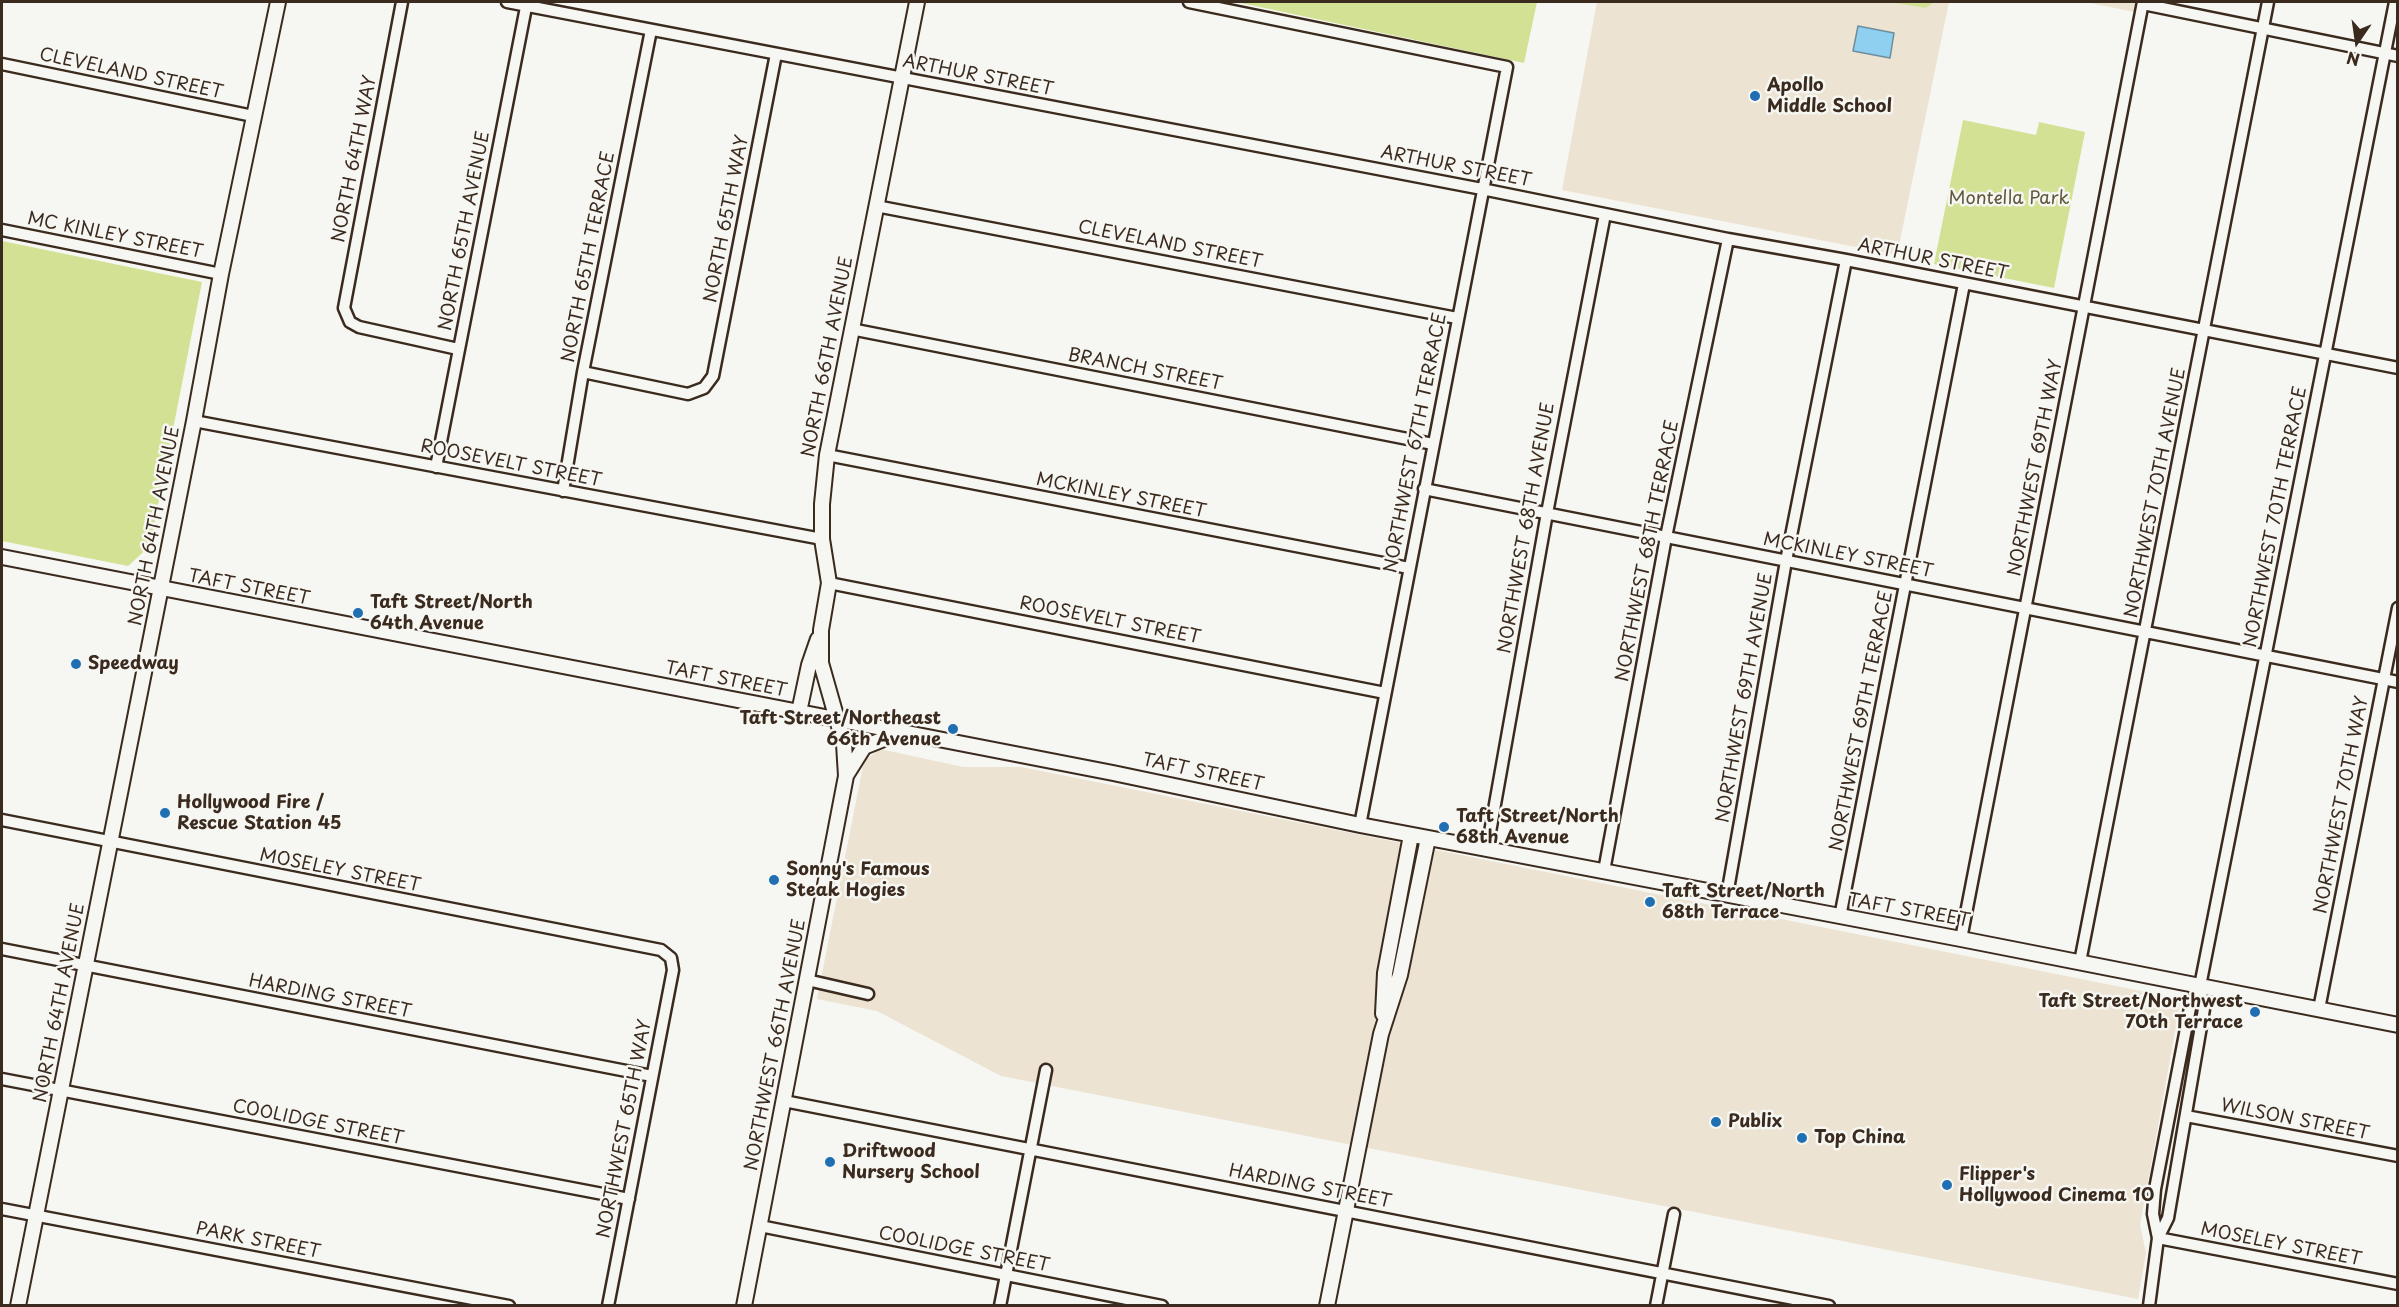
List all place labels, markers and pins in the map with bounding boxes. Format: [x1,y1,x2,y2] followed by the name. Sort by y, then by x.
[1767,75,1892,118] place label: Apollo Middle School
[1748,89,1762,103] marker: Apollo Middle School
[370,592,533,634] place label: Taft Street/North 64th Avenue
[351,606,365,620] marker: Taft Street/North 64th Avenue
[88,653,179,675] place label: Speedway
[69,657,83,671] marker: Speedway
[739,708,941,750] place label: Taft Street/Northeast 66th Avenue
[946,722,960,736] marker: Taft Street/Northeast 66th Avenue
[177,792,341,834] place label: Hollywood Fire / Rescue Station 45
[158,806,172,820] marker: Hollywood Fire / Rescue Station 45
[1456,806,1619,848] place label: Taft Street/North 68th Avenue
[1437,820,1451,834] marker: Taft Street/North 68th Avenue
[786,859,929,902] place label: Sonny's Famous Steak Hogies
[767,873,781,887] marker: Sonny's Famous Steak Hogies
[1662,881,1825,924] place label: Taft Street/North 68th Terrace
[1643,895,1657,909] marker: Taft Street/North 68th Terrace
[2038,991,2243,1034] place label: Taft Street/Northwest 70th Terrace
[2248,1005,2262,1019] marker: Taft Street/Northwest 70th Terrace
[1728,1111,1782,1133] place label: Publix
[1709,1115,1723,1129] marker: Publix
[1814,1127,1906,1149] place label: Top China
[1795,1131,1809,1145] marker: Top China
[842,1141,980,1184] place label: Driftwood Nursery School
[823,1155,837,1169] marker: Driftwood Nursery School
[1959,1164,2154,1206] place label: Flipper's Hollywood Cinema 10
[1940,1178,1954,1192] marker: Flipper's Hollywood Cinema 10

